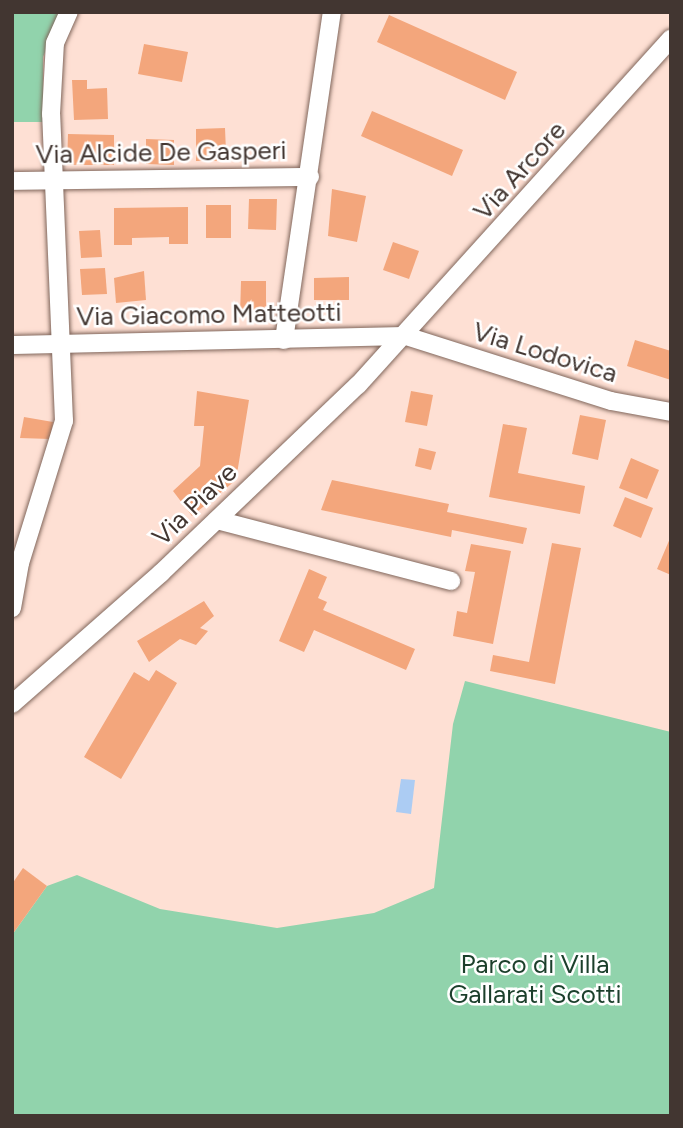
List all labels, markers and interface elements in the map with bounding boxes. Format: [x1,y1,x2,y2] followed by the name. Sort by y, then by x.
[468,115,572,227] street label: Via Arcore
[35,135,287,171] street label: Via Alcide De Gasperi
[76,297,342,333] street label: Via Giacomo Matteotti
[469,316,621,390] street label: Via Lodovica
[146,457,244,553] street label: Via Piave
[449,949,621,1010] park label: Parco di Villa Gallarati Scotti

